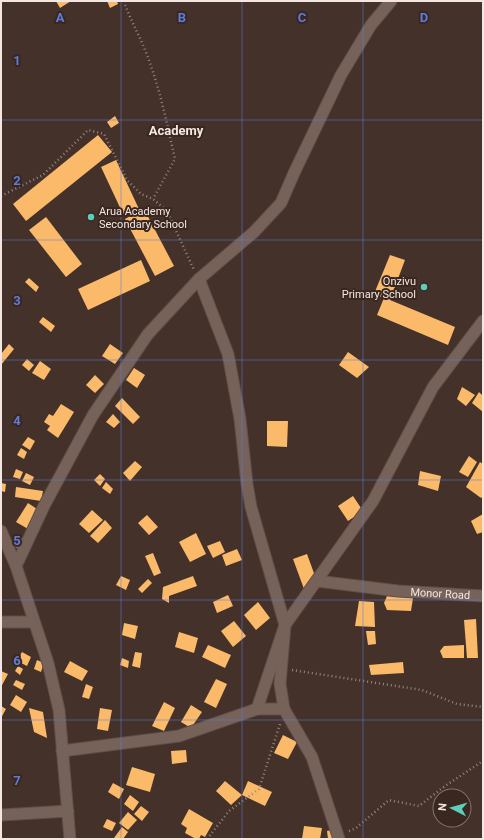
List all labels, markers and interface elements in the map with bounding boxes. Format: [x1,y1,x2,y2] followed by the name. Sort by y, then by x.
[56,10,65,25] text: A
[178,10,186,25] text: B
[298,10,307,25] text: C
[420,10,428,25] text: D
[13,53,21,68] text: 1
[149,123,204,138] district label: Academy
[13,173,21,188] text: 2
[99,205,187,231] place label: Arua Academy Secondary School
[86,212,96,222] marker: Arua Academy Secondary School
[342,275,416,301] place label: Onzivu Primary School
[419,282,429,292] marker: Onzivu Primary School
[13,293,21,308] text: 3
[13,413,21,428] text: 4
[13,533,21,548] text: 5
[410,586,471,602] street label: Monor Road
[13,653,21,668] text: 6
[13,773,21,788] text: 7
[432,788,472,828] north arrow
[436,802,449,812] text: N

